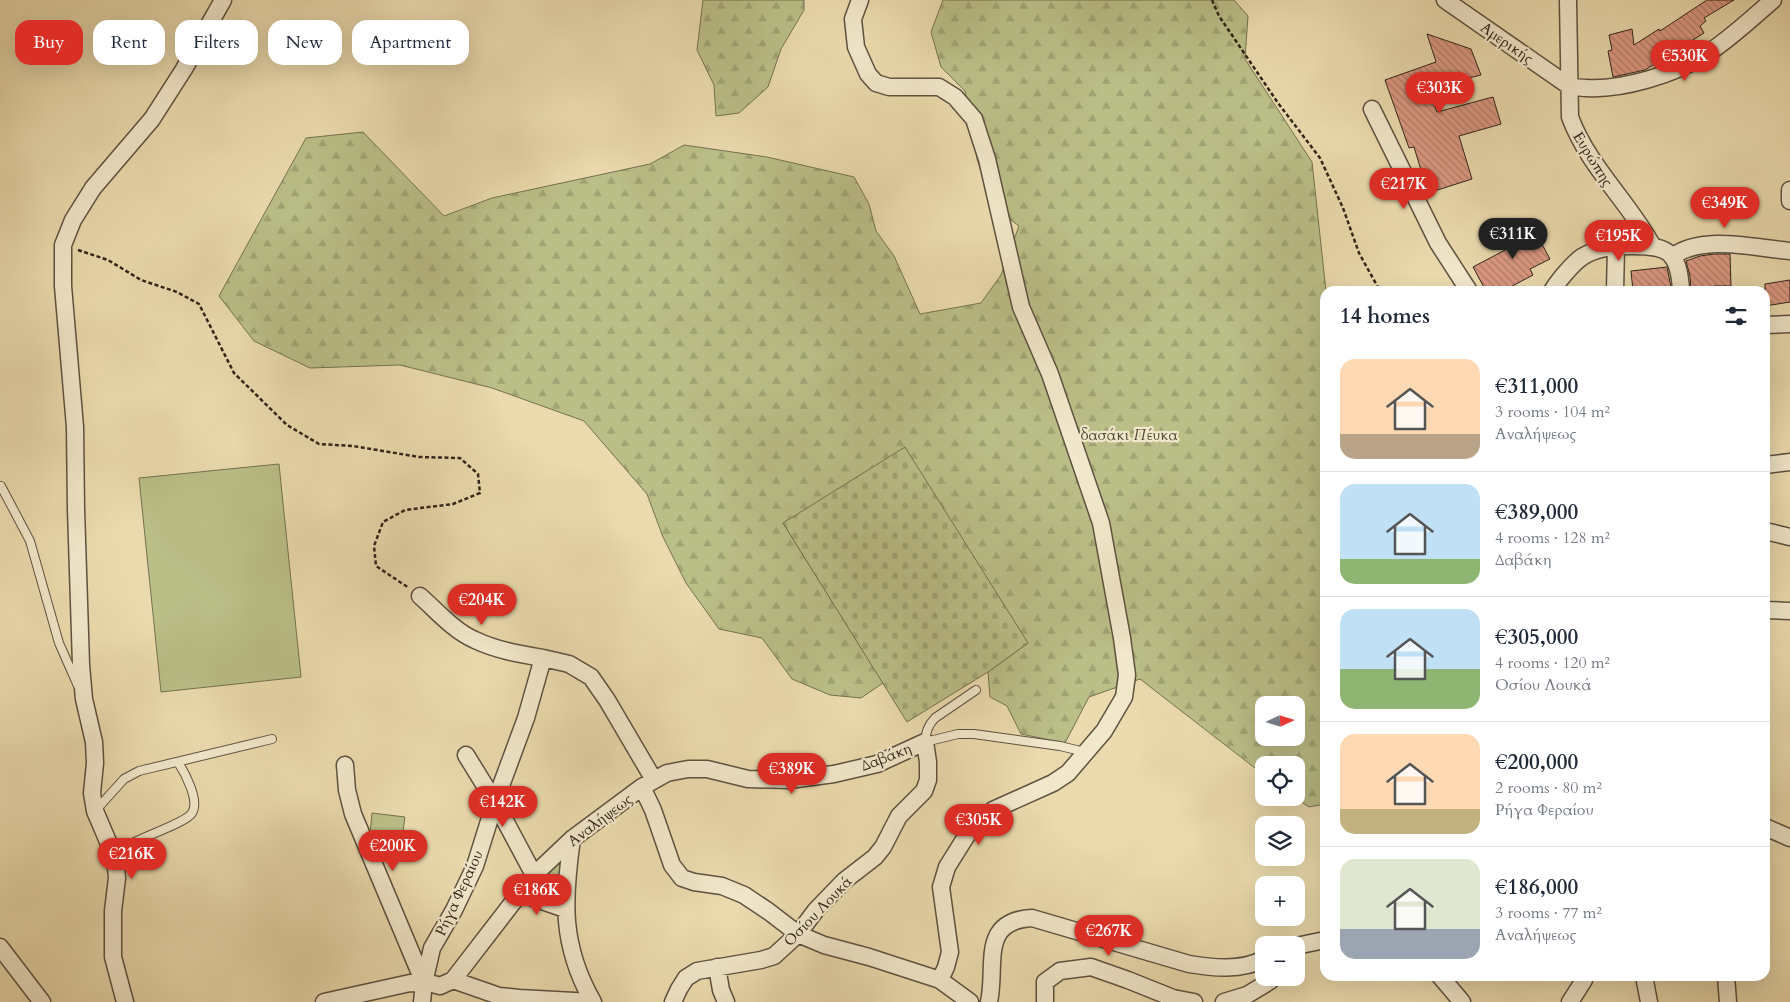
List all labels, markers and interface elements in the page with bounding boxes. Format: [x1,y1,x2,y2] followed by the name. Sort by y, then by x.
[1477,17,1538,69] street label: Αμερικής
[15,20,83,65] chip: Buy
[93,20,165,65] chip: Rent
[175,20,258,65] chip: Filters
[268,20,342,65] chip: New
[352,20,469,65] chip: Apartment
[1650,39,1720,82] pin: €530K
[1661,45,1709,67] text: €530K
[1405,72,1475,114] pin: €303K
[1416,77,1464,99] text: €303K
[1568,128,1618,191] street label: Ευρώπης
[1369,168,1439,210] pin: €217K
[1380,173,1428,195] text: €217K
[1690,186,1760,229] pin: €349K
[1701,192,1749,214] text: €349K
[1478,218,1548,260] pin: €311K
[1584,220,1654,262] pin: €195K
[1489,223,1537,245] text: €311K
[1595,225,1643,247] text: €195K
[1340,302,1430,331] text: 14 homes
[1722,302,1750,330] icon: filters
[1495,372,1578,401] text: €311,000
[1380,379,1440,439] icon: home
[1495,401,1610,423] text: 3 rooms · 104 m²
[1495,423,1576,445] text: Αναλήψεως
[1080,425,1178,445] park label: δασάκι Πέυκα
[1495,498,1578,527] text: €389,000
[1380,504,1440,564] icon: home
[1495,527,1610,549] text: 4 rooms · 128 m²
[1495,549,1551,571] text: Δαβάκη
[447,584,517,626] pin: €204K
[458,589,506,611] text: €204K
[1495,623,1578,652] text: €305,000
[1380,629,1440,689] icon: home
[1495,652,1610,674] text: 4 rooms · 120 m²
[1495,674,1592,696] text: Οσίου Λουκά
[1255,696,1305,746] north arrow
[1255,696,1305,986] map controls
[858,738,914,776] street label: Δαβάκη
[1495,748,1578,777] text: €200,000
[757,752,827,795] pin: €389K
[1380,754,1440,814] icon: home
[1255,756,1305,806] button: locate
[768,758,816,780] text: €389K
[1495,777,1602,799] text: 2 rooms · 80 m²
[468,786,538,828] pin: €142K
[564,789,637,851] street label: Αναλήψεως
[479,791,527,813] text: €142K
[1495,799,1594,821] text: Ρήγα Φεραίου
[944,804,1014,846] pin: €305K
[955,809,1003,831] text: €305K
[1255,816,1305,866] button: layers
[358,830,428,872] pin: €200K
[369,835,417,857] text: €200K
[97,838,167,880] pin: €216K
[108,843,156,865] text: €216K
[430,847,488,939] street label: Ρήγα Φεραίου
[779,871,857,951] street label: Οσίου Λουκά
[1495,873,1578,902] text: €186,000
[502,874,572,916] pin: €186K
[1255,876,1305,926] button: +
[513,879,561,901] text: €186K
[1380,879,1440,939] icon: home
[1495,902,1602,924] text: 3 rooms · 77 m²
[1074,914,1144,957] pin: €267K
[1085,920,1133,942] text: €267K
[1495,924,1576,946] text: Αναλήψεως
[1255,936,1305,986] button: −

